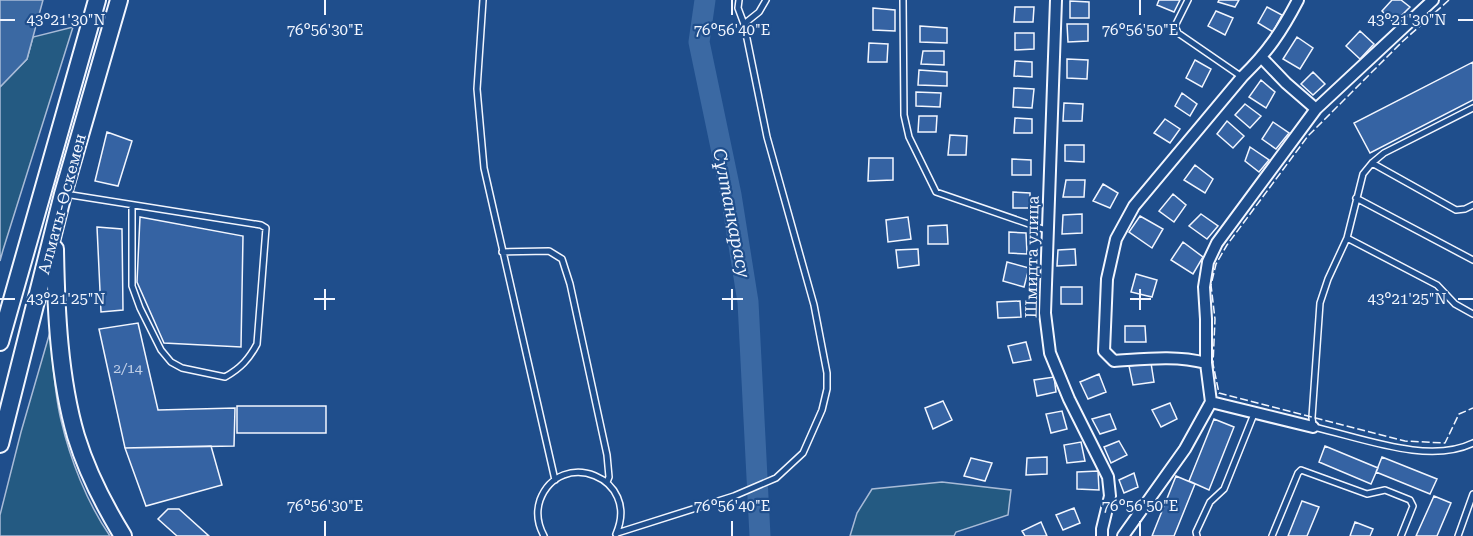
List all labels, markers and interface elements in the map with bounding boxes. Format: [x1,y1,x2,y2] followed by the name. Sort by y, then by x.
[26,11,106,29] text: 43°21'30"N
[1367,11,1447,29] text: 43°21'30"N
[287,21,363,39] text: 76°56'30"E
[694,21,770,39] text: 76°56'40"E
[1102,21,1178,39] text: 76°56'50"E
[34,132,90,276] street label: Алматы-Өскемен
[709,147,755,280] water label: Сұлтанқарасу
[1021,195,1043,318] street label: Шмидта улица
[26,290,106,308] text: 43°21'25"N
[1367,290,1447,308] text: 43°21'25"N
[113,360,143,376] house number: 2/14
[287,497,363,515] text: 76°56'30"E
[694,497,770,515] text: 76°56'40"E
[1102,497,1178,515] text: 76°56'50"E

